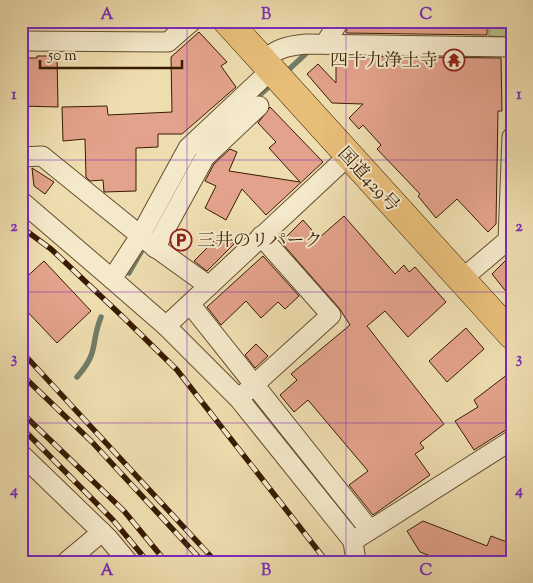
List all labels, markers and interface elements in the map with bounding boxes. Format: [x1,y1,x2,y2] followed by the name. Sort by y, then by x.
[101,4,114,27] text: A
[261,4,271,27] text: B
[420,4,433,27] text: C
[40,38,182,70] scale bar
[47,46,77,67] text: 50 m
[442,48,466,72] temple icon: 四十九浄土寺
[330,49,438,75] place label: 四十九浄土寺
[11,84,17,107] text: 1
[516,84,522,107] text: 1
[331,142,404,219] street label: 国道429号
[10,216,18,239] text: 2
[515,216,523,239] text: 2
[169,228,193,252] parking icon: 三井のリパーク
[197,229,322,255] place label: 三井のリパーク
[11,348,18,371] text: 3
[516,348,523,371] text: 3
[9,480,18,503] text: 4
[514,480,523,503] text: 4
[101,560,114,583] text: A
[261,560,271,583] text: B
[420,560,433,583] text: C

